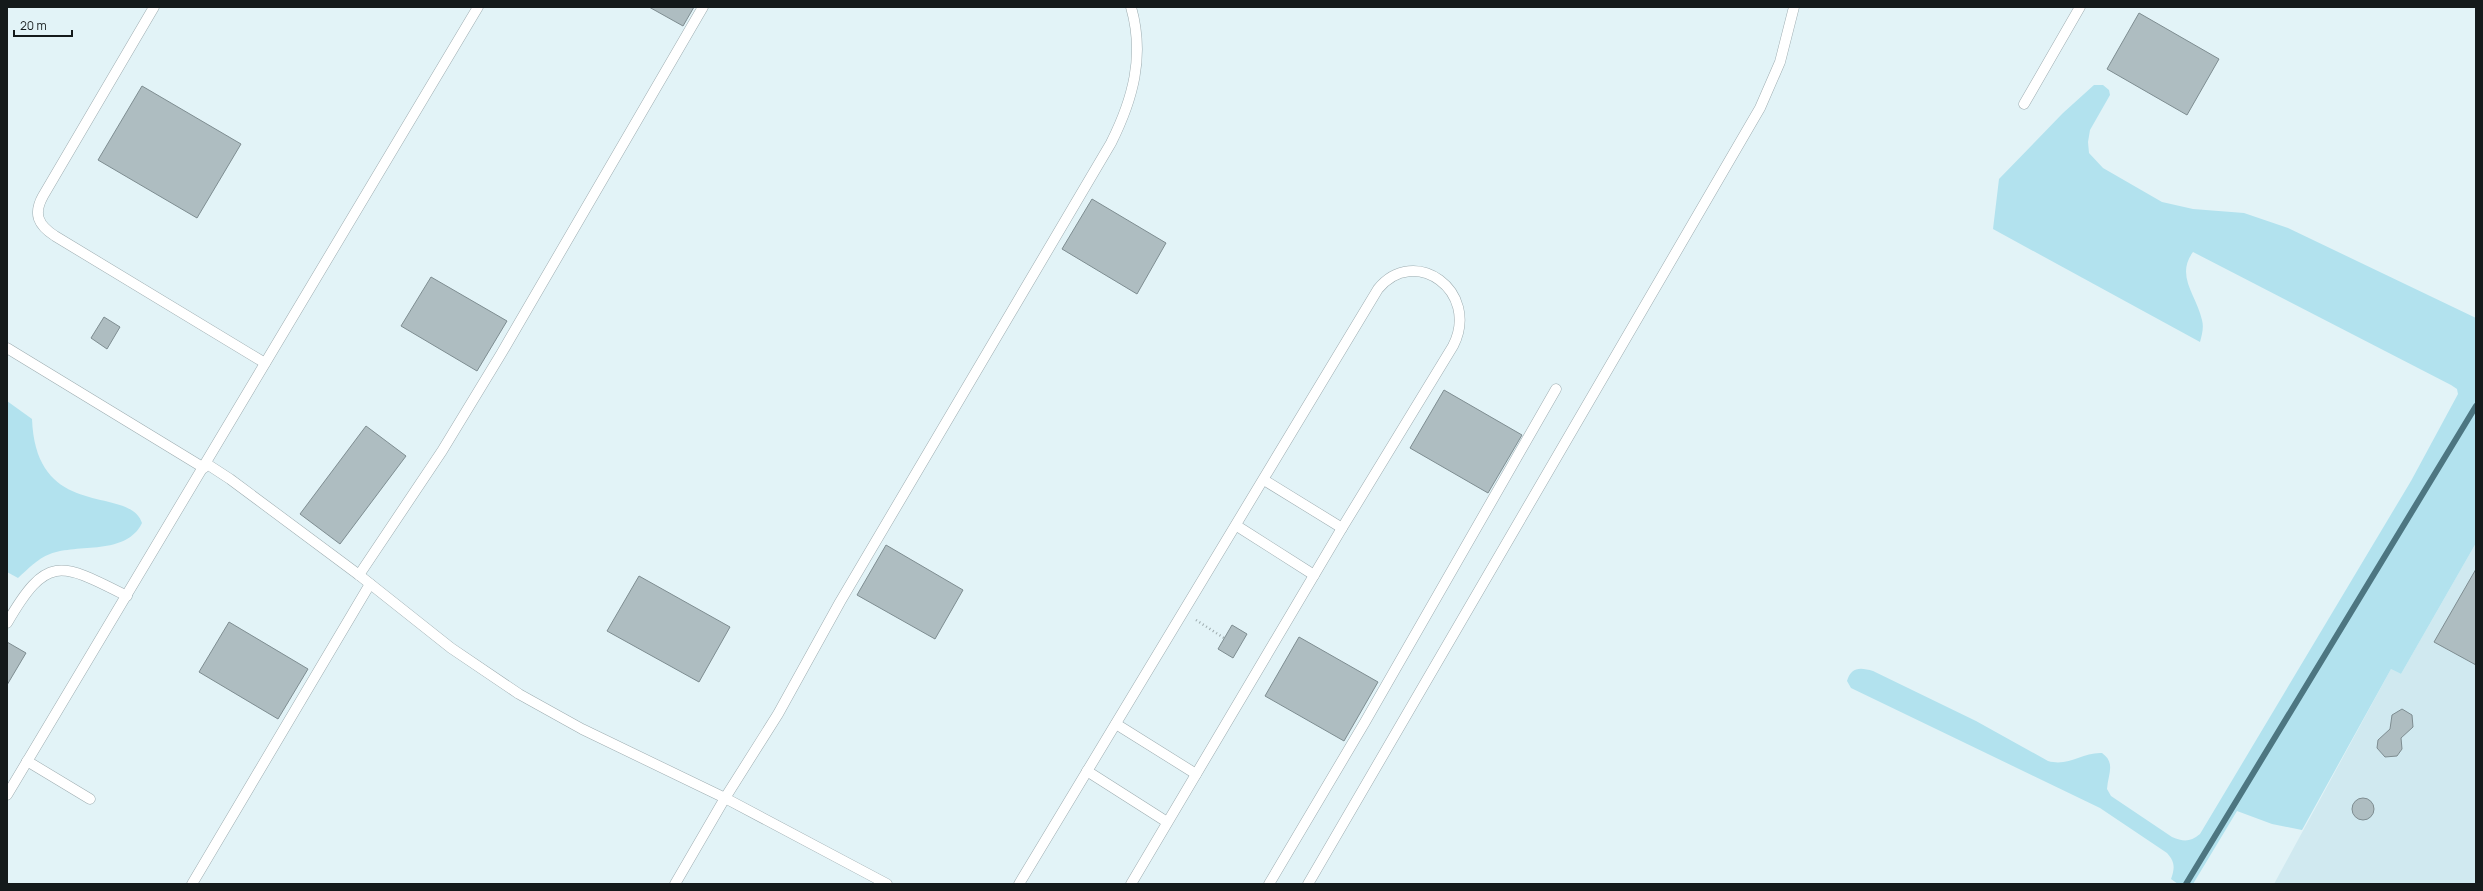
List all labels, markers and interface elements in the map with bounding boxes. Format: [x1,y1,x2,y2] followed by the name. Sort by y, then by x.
[14,12,72,38] scale bar
[20,17,47,34] text: 20 m

